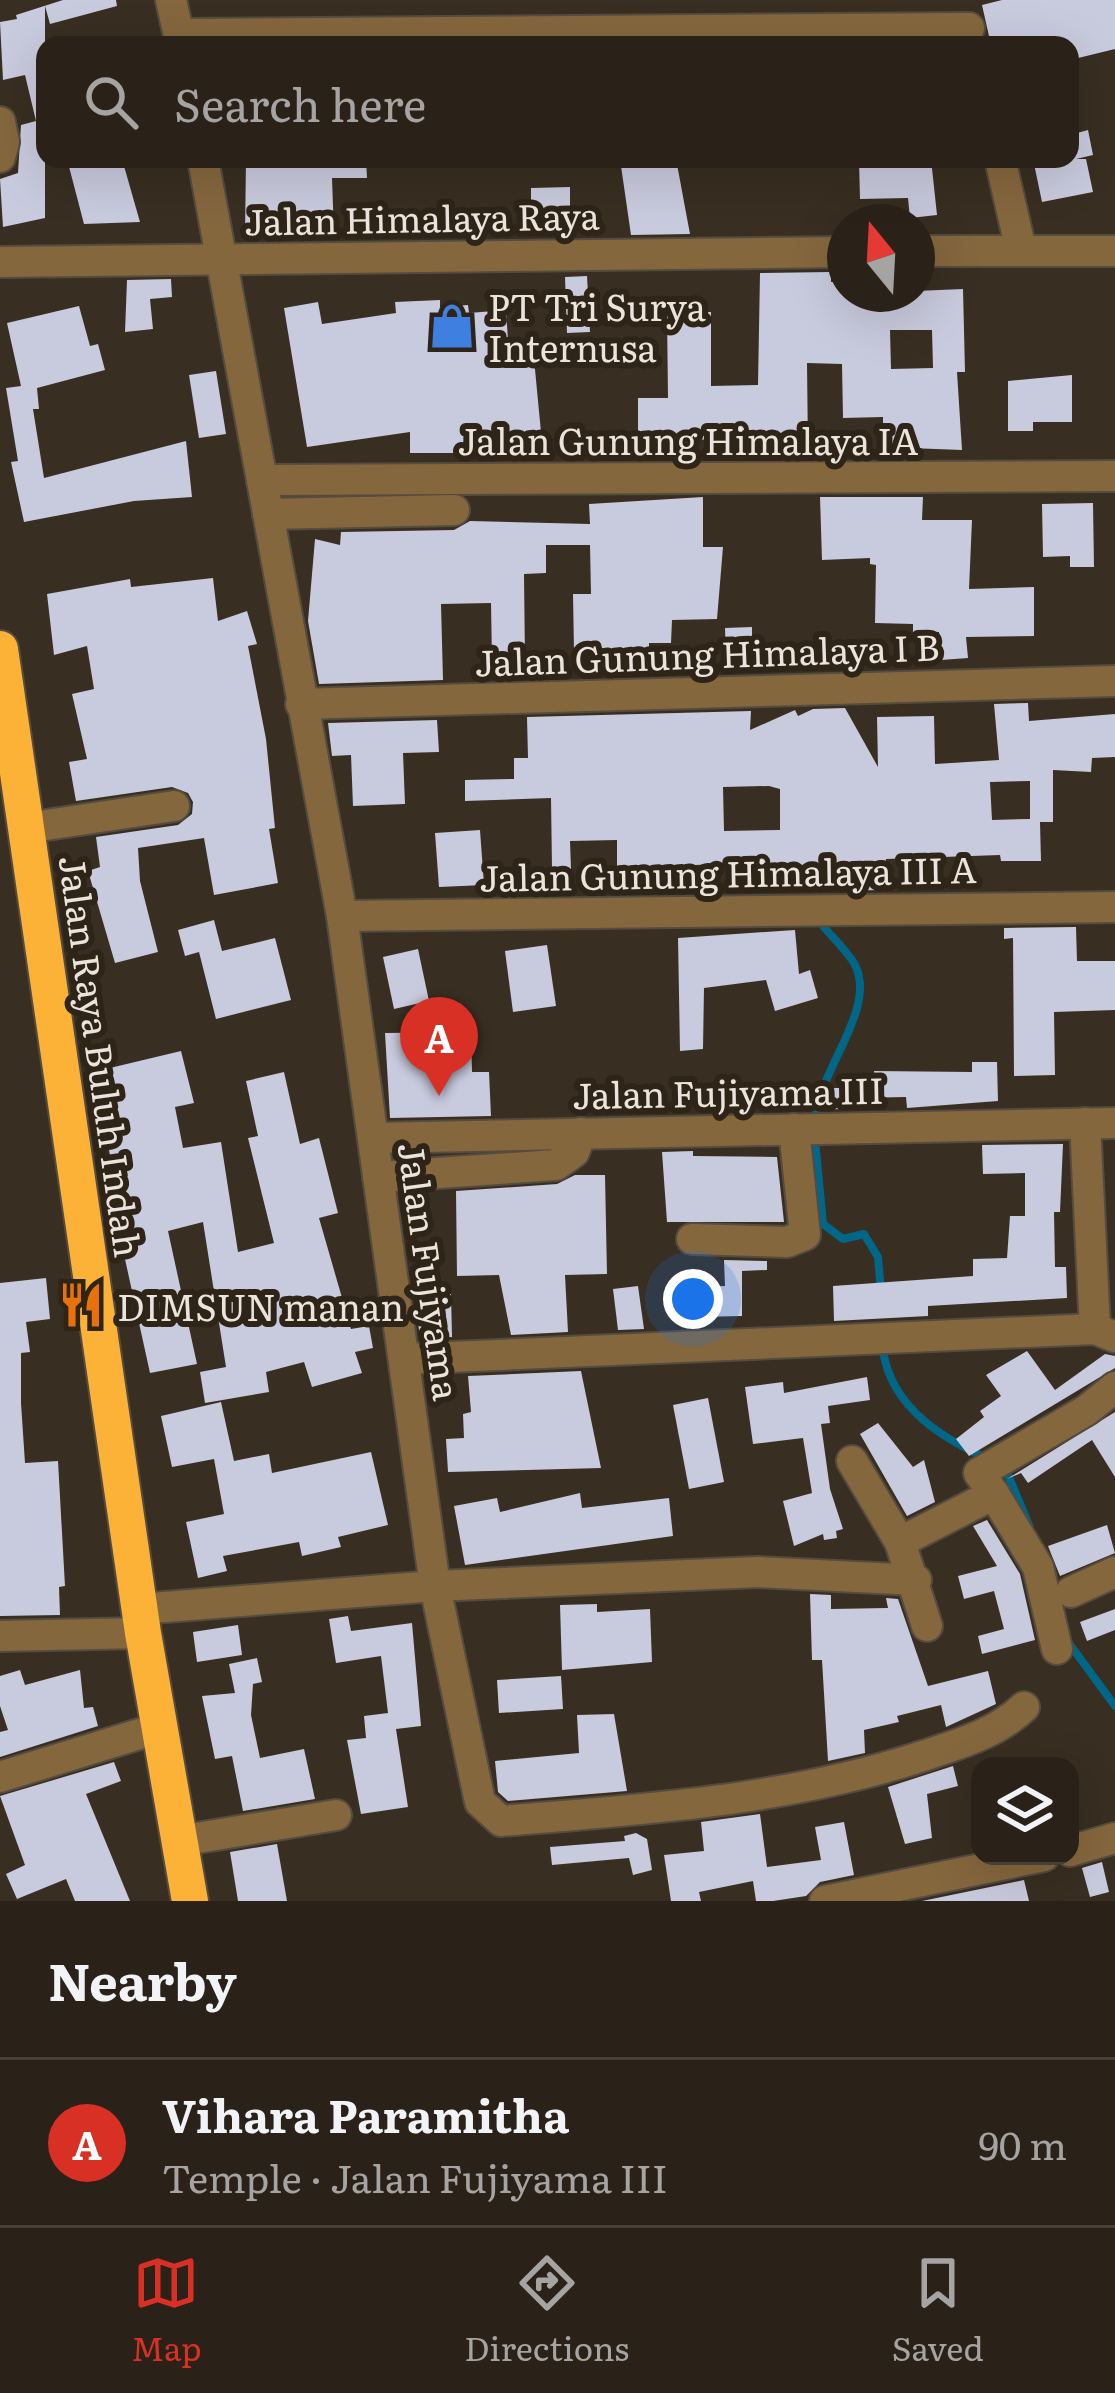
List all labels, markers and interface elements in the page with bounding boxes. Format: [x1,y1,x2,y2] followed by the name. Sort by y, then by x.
[36,36,1079,168] search box
[78,69,144,135] icon: search
[174,69,426,136] text: Search here
[244,187,601,247] street label: Jalan Himalaya Raya
[827,204,935,312] north arrow
[488,279,707,373] place label: PT Tri Surya Internusa
[427,301,477,351] shop icon: PT Tri Surya Internusa
[458,413,918,466] street label: Jalan Gunung Himalaya IA
[474,618,940,688] street label: Jalan Gunung Himalaya I B
[479,841,977,903] street label: Jalan Gunung Himalaya III A
[48,852,156,1260] street label: Jalan Raya Buluh Indah
[400,997,478,1096] pin: A
[572,1062,884,1120] street label: Jalan Fujiyama III
[387,1139,475,1404] street label: Jalan Fujiyama
[663,1269,723,1329] your location
[117,1279,404,1332] place label: DIMSUN manan
[56,1280,106,1330] restaurant icon: DIMSUN manan
[971,1757,1079,1865] map controls
[971,1757,1079,1865] button: layers
[48,1941,237,2017] text: Nearby
[162,2080,569,2147] text: Vihara Paramitha
[72,2114,102,2172] text: A
[978,2114,1067,2172] text: 90 m
[162,2147,668,2205] text: Temple · Jalan Fujiyama III
[131,2250,202,2371] tab: Map
[464,2250,629,2371] tab: Directions
[892,2250,984,2371] tab: Saved

